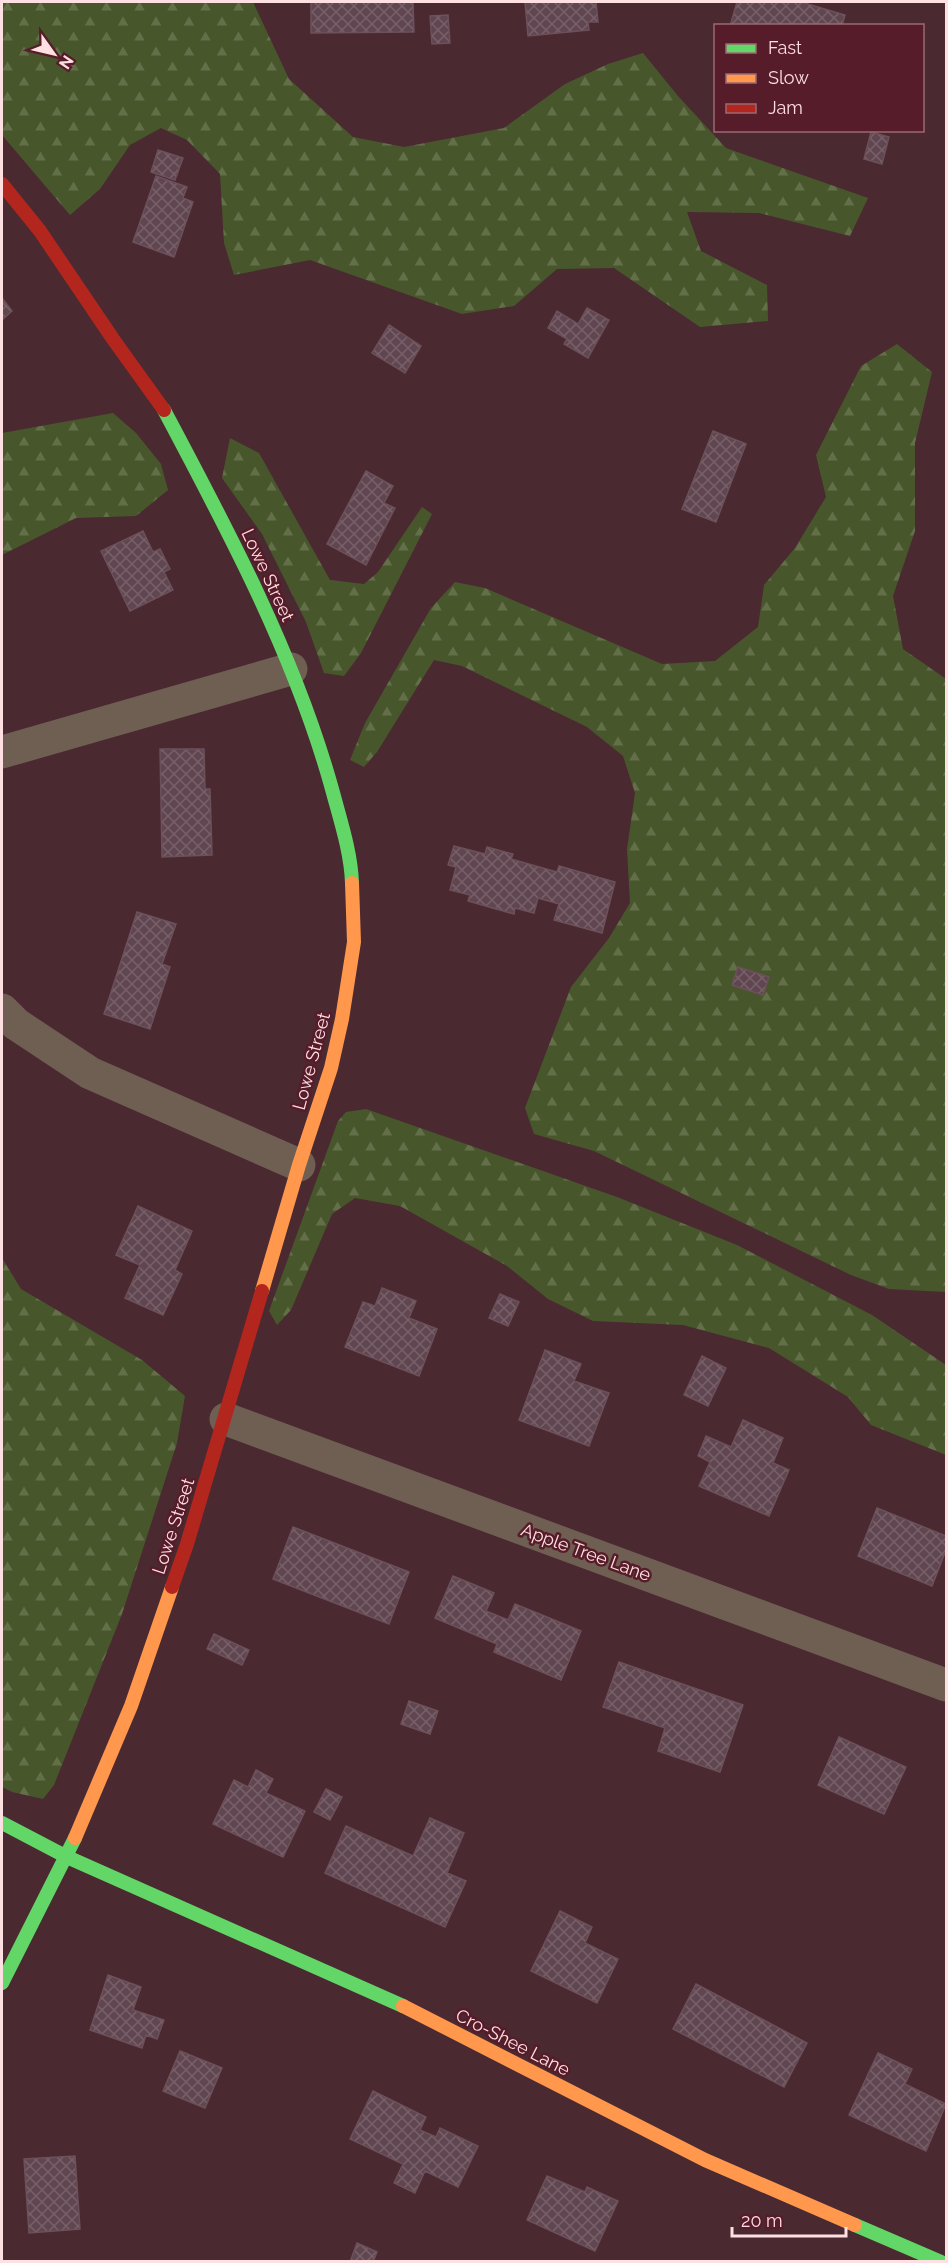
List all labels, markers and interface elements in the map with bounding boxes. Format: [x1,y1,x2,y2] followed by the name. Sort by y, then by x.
[24,24,84,84] north arrow
[714,24,924,132] legend
[768,37,802,58] text: Fast
[55,52,77,72] text: N
[768,67,809,88] text: Slow
[768,97,803,118] text: Jam
[237,525,299,625] street label: Lowe Street
[288,1010,334,1112] street label: Lowe Street
[148,1475,198,1577] street label: Lowe Street
[518,1519,654,1585] street label: Apple Tree Lane
[452,2004,574,2080] street label: Cro-Shee Lane
[732,2200,846,2238] scale bar
[741,2210,783,2231] text: 20 m

